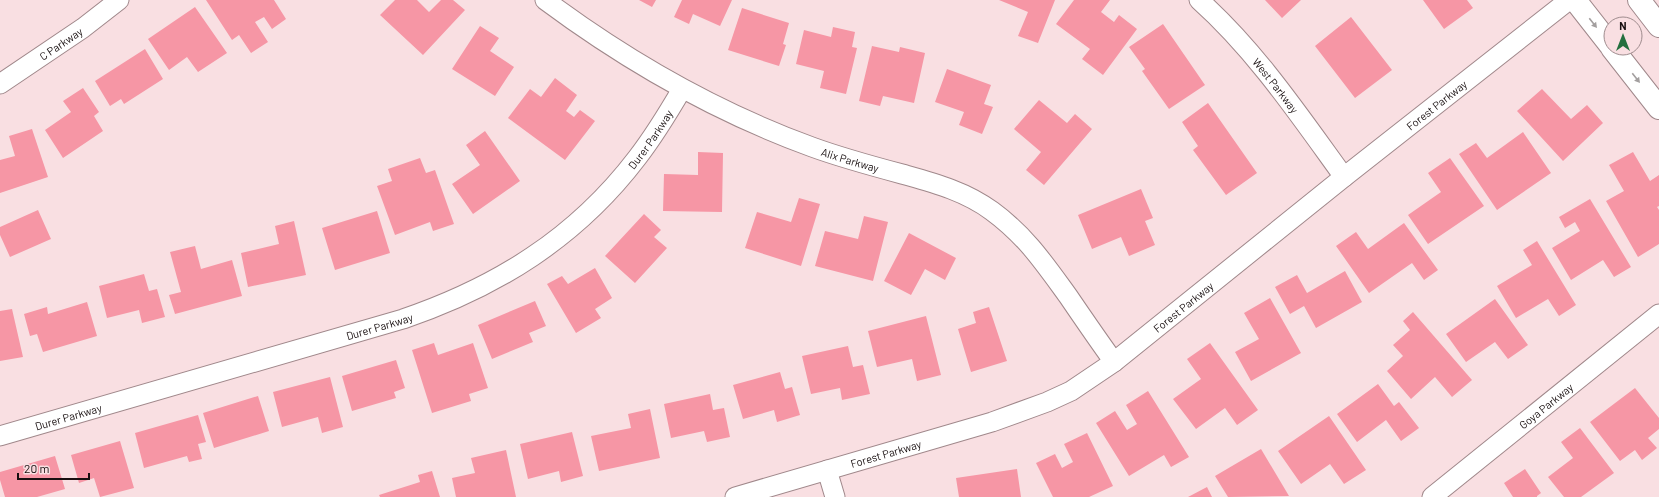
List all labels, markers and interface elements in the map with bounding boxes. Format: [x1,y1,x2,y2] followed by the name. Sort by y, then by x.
[1603,16,1643,56] north arrow
[1589,18,1597,29] one-way arrow
[1619,19,1627,32] text: N
[37,24,84,62] street label: C Parkway
[1251,55,1302,115] street label: West Parkway
[1631,73,1640,84] one-way arrow
[1403,77,1469,132] street label: Forest Parkway
[625,107,675,171] street label: Durer Parkway
[820,144,881,174] street label: Alix Parkway
[1150,279,1216,335] street label: Forest Parkway
[345,310,414,342] street label: Durer Parkway
[1516,380,1575,431] street label: Goya Parkway
[33,400,103,432] street label: Durer Parkway
[849,437,923,469] street label: Forest Parkway
[18,455,89,481] scale bar
[24,461,50,475] text: 20 m

